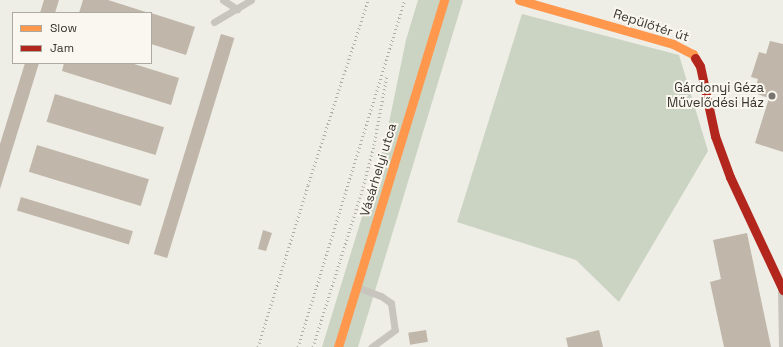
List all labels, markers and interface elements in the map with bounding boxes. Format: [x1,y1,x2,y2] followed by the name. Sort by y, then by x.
[611,6,691,46] street label: Repülőtér út
[12,12,152,64] legend
[50,20,77,36] text: Slow
[50,40,74,56] text: Jam
[667,81,764,112] place label: Gárdonyi Géza Művelődési Ház
[767,91,777,101] marker: Gárdonyi Géza Művelődési Ház
[357,122,401,218] street label: Vásárhelyi utca

